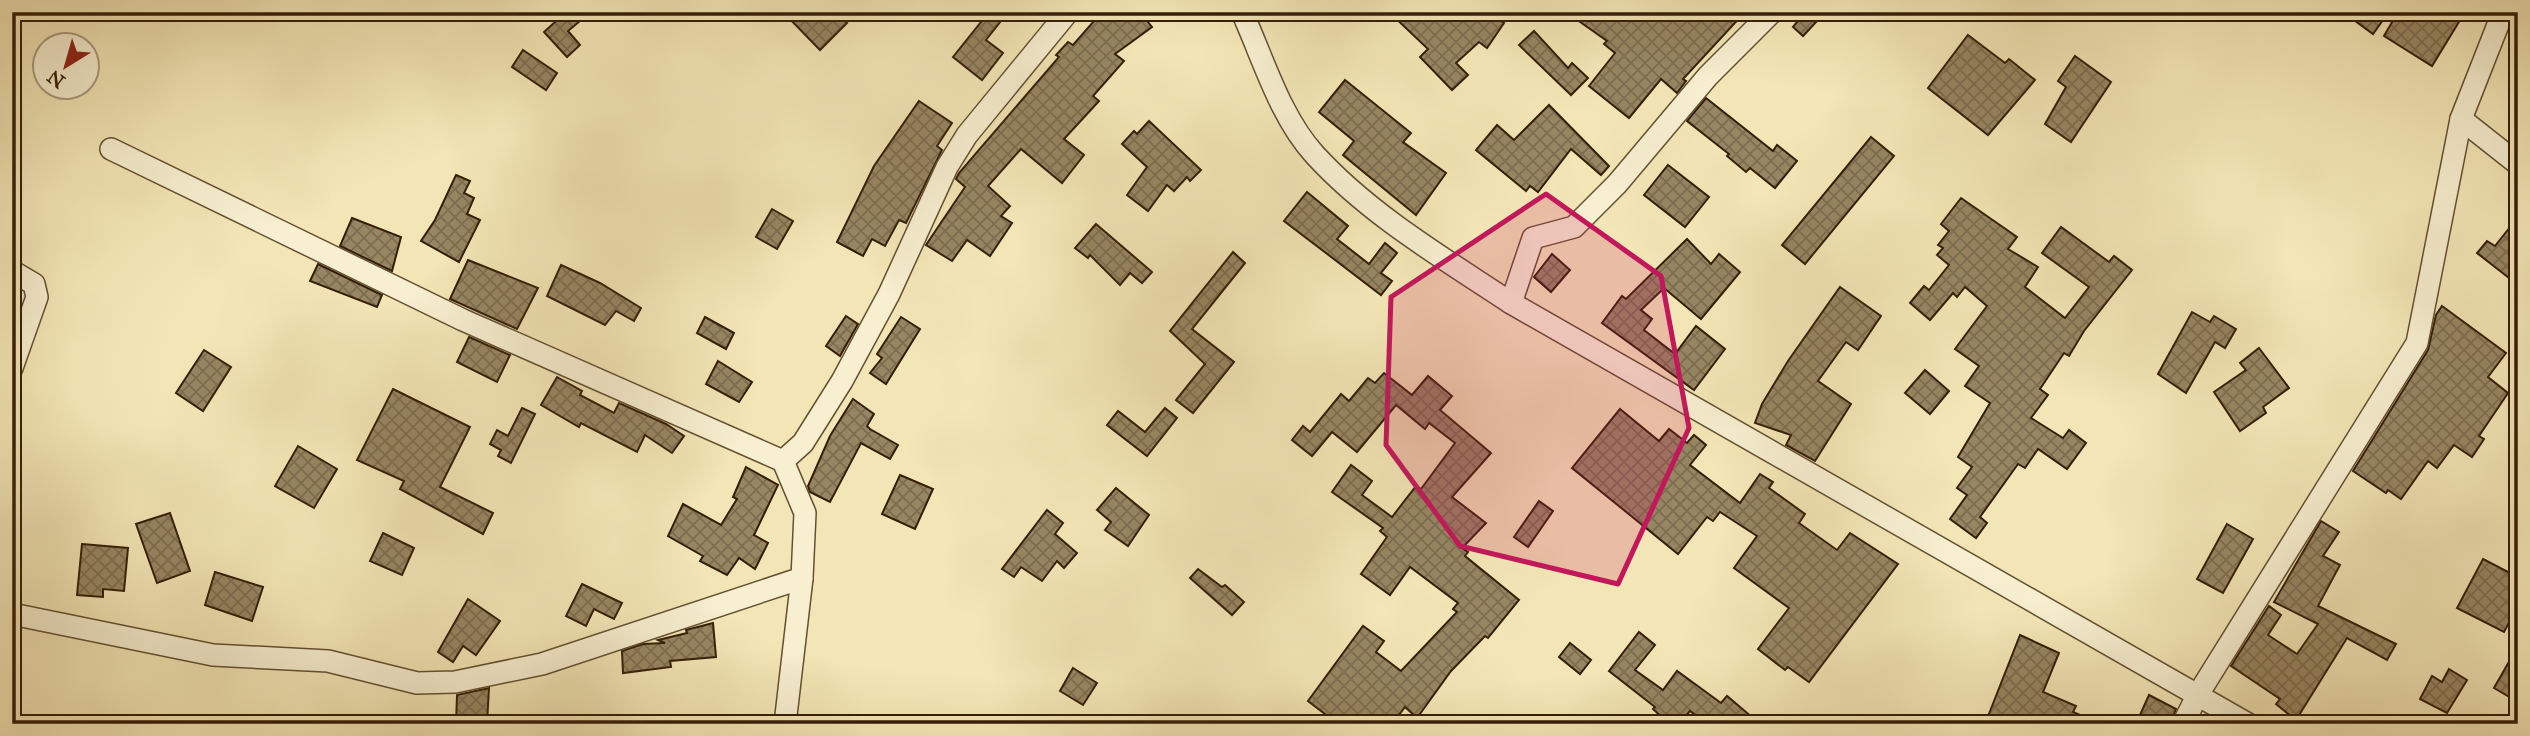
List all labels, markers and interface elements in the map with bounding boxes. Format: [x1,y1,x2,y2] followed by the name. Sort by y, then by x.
[32,32,102,102] north arrow
[43,65,69,93] text: N

